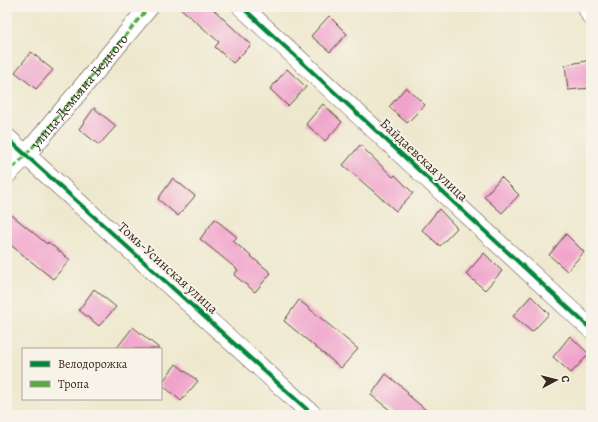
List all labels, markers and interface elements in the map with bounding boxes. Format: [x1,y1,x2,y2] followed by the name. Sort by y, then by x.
[25,30,132,153] street label: улица Демьяна Бедного
[376,114,473,206] street label: Байдаевская улица
[114,218,223,319] street label: Томь-Усинская улица
[22,348,162,400] legend
[58,356,128,372] text: Велодорожка
[536,360,576,400] north arrow
[558,375,573,383] text: С
[58,376,89,392] text: Тропа

